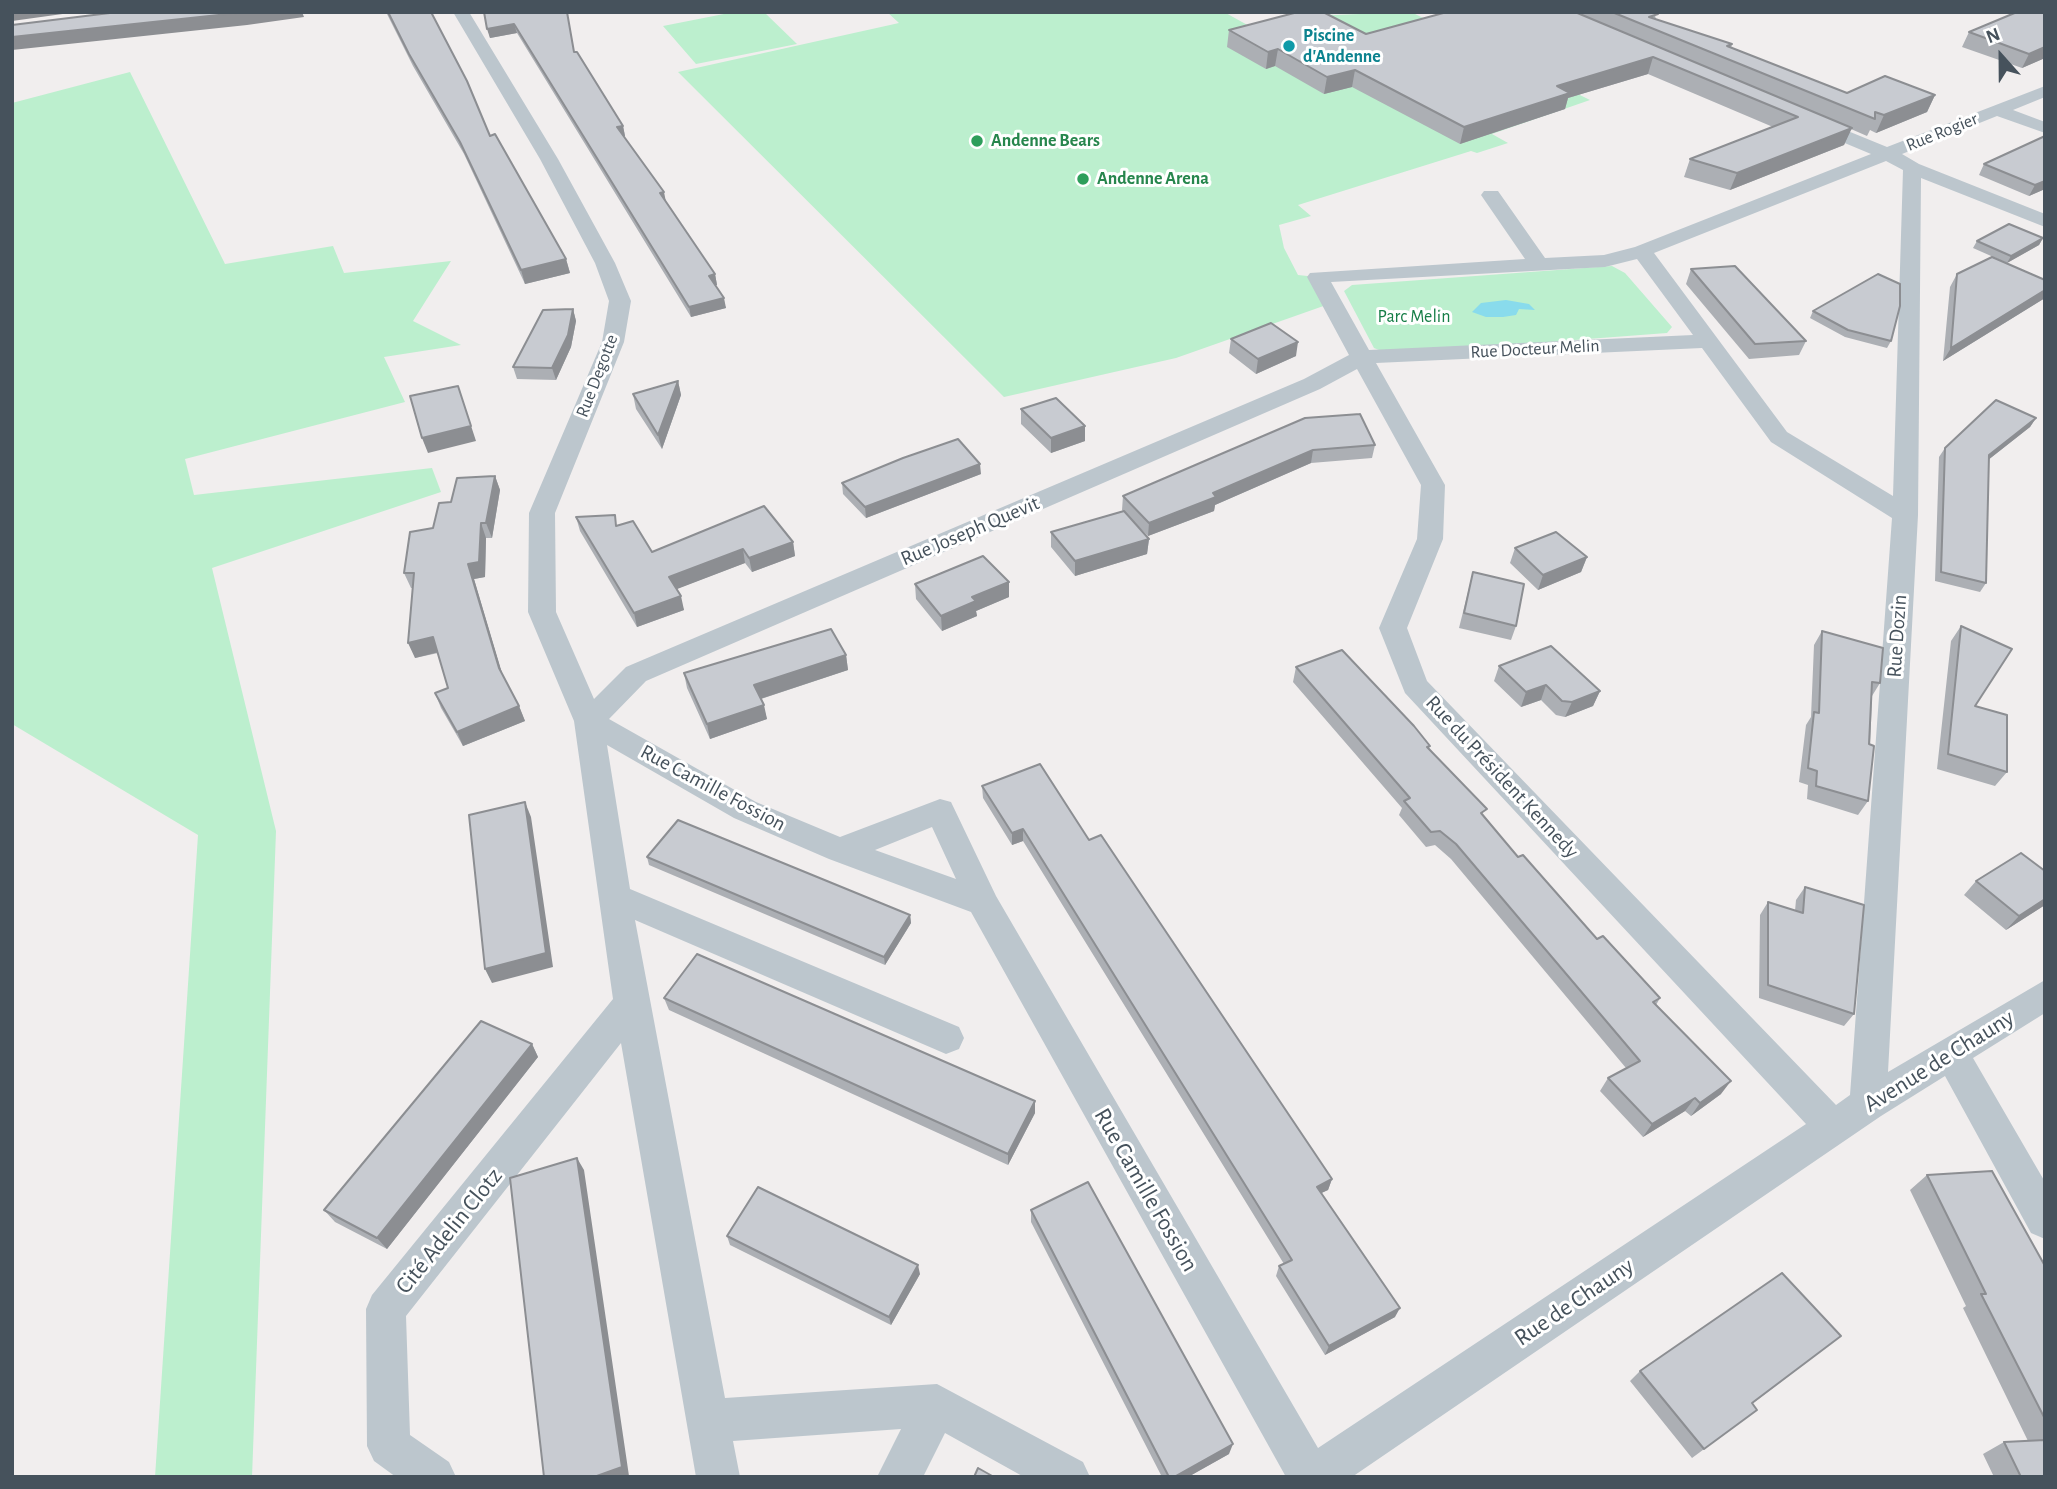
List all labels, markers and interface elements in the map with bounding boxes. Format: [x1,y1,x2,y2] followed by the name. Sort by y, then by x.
[1966,21,2036,91] north arrow
[1303,25,1381,68] place label: Piscine d'Andenne
[1984,25,2003,47] text: N
[1281,38,1297,54] marker: Piscine d'Andenne
[1903,108,1981,156] street label: Rue Rogier
[991,130,1100,152] place label: Andenne Bears
[969,133,985,149] marker: Andenne Bears
[1097,168,1209,190] place label: Andenne Arena
[1075,171,1091,187] marker: Andenne Arena
[1378,306,1450,328] park label: Parc Melin
[571,332,623,420] street label: Rue Degotte
[1470,335,1600,363] street label: Rue Docteur Melin
[897,490,1043,572] street label: Rue Joseph Quevit
[1882,594,1912,678] street label: Rue Dozin
[1420,690,1584,864] street label: Rue du Président Kennedy
[636,739,790,837] street label: Rue Camille Fossion
[1859,1003,2019,1119] street label: Avenue de Chauny
[1087,1103,1205,1277] street label: Rue Camille Fossion
[390,1162,508,1300] street label: Cité Adelin Clotz
[1509,1252,1639,1352] street label: Rue de Chauny

